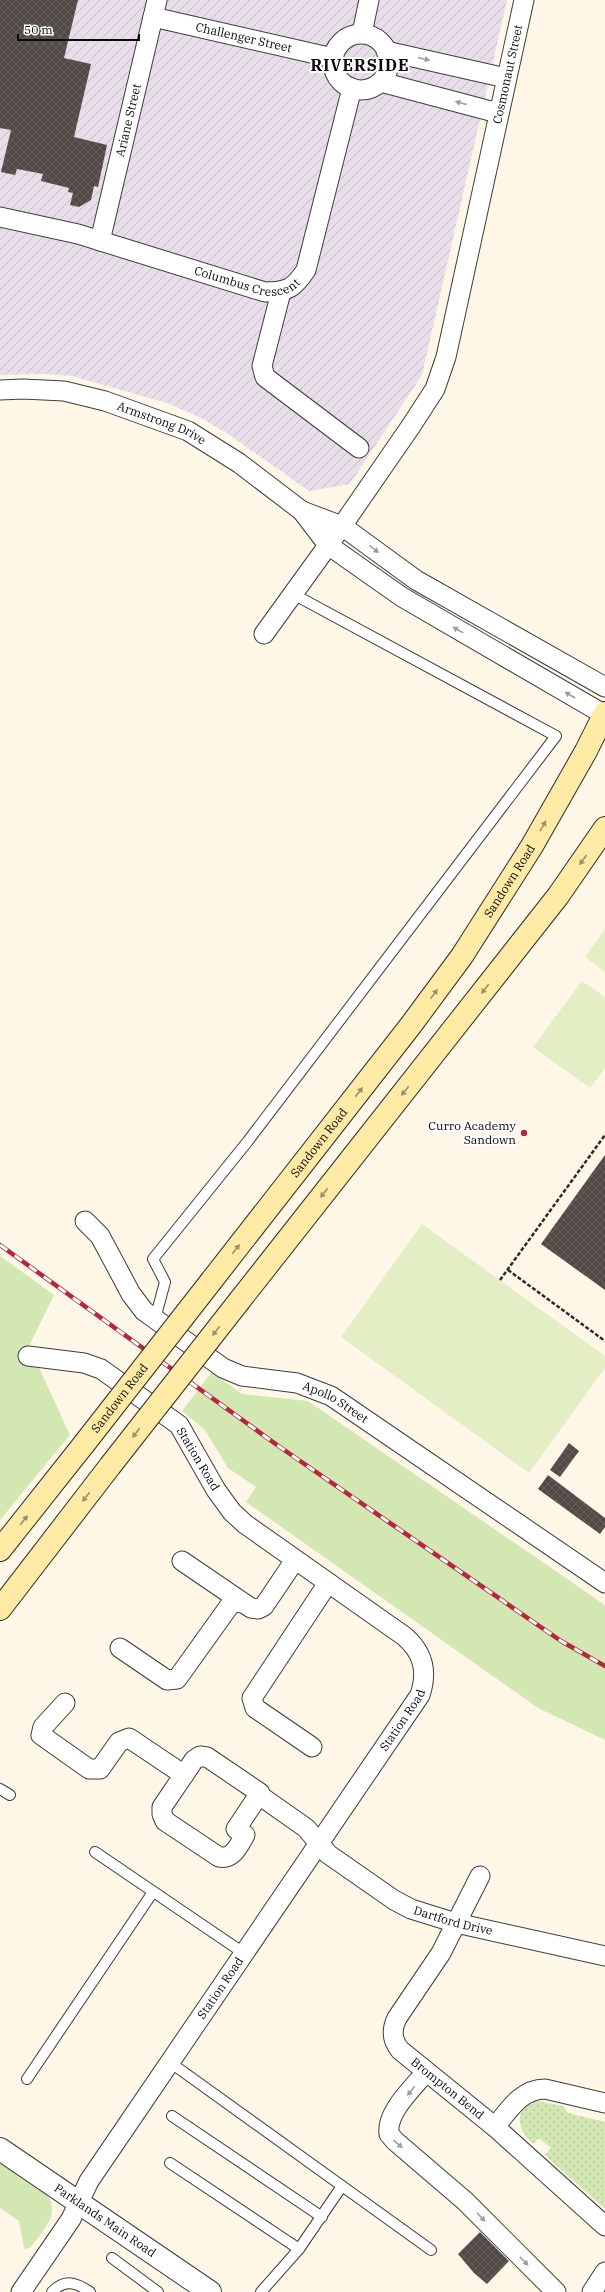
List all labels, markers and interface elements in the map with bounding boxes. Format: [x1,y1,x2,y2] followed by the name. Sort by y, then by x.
[18,16,139,42] scale bar
[194,19,293,55] street label: Challenger Street
[24,22,53,37] text: 50 m
[489,23,525,125] street label: Cosmonaut Street
[310,55,410,75] district label: RIVERSIDE
[418,57,431,63] one-way arrow
[112,82,144,158] street label: Ariane Street
[455,99,467,105] one-way arrow
[193,263,303,299] street label: Columbus Crescent
[115,398,209,447] street label: Armstrong Drive
[368,545,379,554] one-way arrow
[452,627,464,634] one-way arrow
[564,692,576,699] one-way arrow
[540,820,547,832] one-way arrow
[480,842,538,920] street label: Sandown Road
[579,855,587,865] one-way arrow
[481,983,490,994] one-way arrow
[430,989,438,999] one-way arrow
[400,1085,409,1096] one-way arrow
[355,1086,364,1097] one-way arrow
[287,1105,350,1180] street label: Sandown Road
[428,1118,517,1147] place label: Curro Academy Sandown
[519,1128,529,1138] marker: Curro Academy Sandown
[320,1188,329,1199] one-way arrow
[232,1244,240,1255] one-way arrow
[212,1325,221,1336] one-way arrow
[88,1360,151,1436] street label: Sandown Road
[301,1378,371,1426] street label: Apollo Street
[174,1424,223,1493] street label: Station Road
[132,1427,140,1438] one-way arrow
[82,1491,90,1502] one-way arrow
[20,1514,29,1525] one-way arrow
[376,1688,428,1754] street label: Station Road
[412,1902,494,1938] street label: Dartford Drive
[194,1954,246,2022] street label: Station Road
[408,2054,487,2122] street label: Brompton Bend
[407,2086,415,2097] one-way arrow
[393,2139,403,2148] one-way arrow
[51,2180,159,2260] street label: Parklands Main Road
[476,2212,486,2222] one-way arrow
[519,2256,529,2266] one-way arrow

